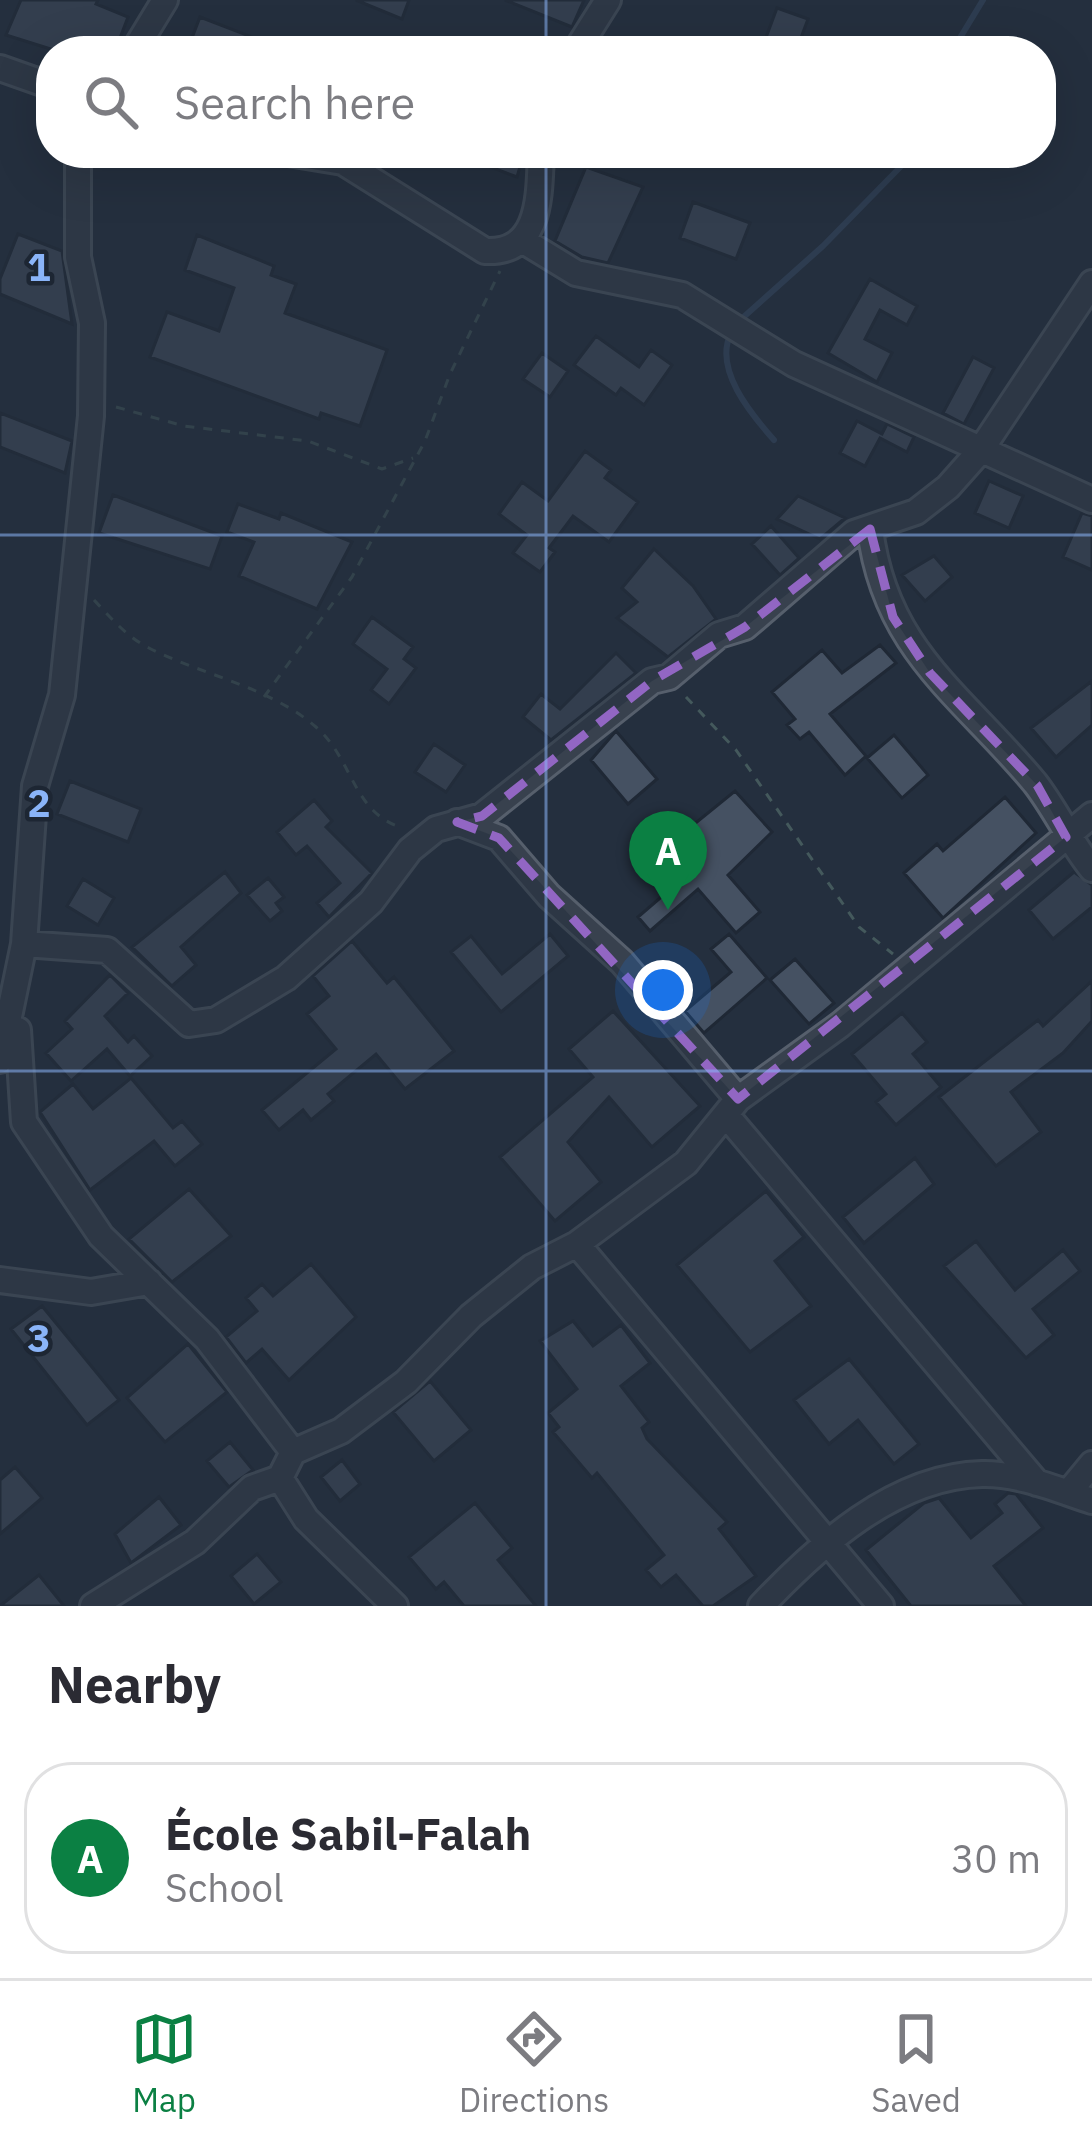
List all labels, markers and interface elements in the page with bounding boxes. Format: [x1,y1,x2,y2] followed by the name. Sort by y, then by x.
[36,36,1056,168] search box
[78,69,144,135] icon: search
[174,73,415,131] text: Search here
[27,241,51,292] text: 1
[27,777,51,828] text: 2
[629,811,707,910] pin: A
[633,960,693,1020] your location
[27,1312,51,1363] text: 3
[48,1651,221,1717] text: Nearby
[165,1804,531,1862] text: École Sabil-Falah
[77,1833,103,1884] text: A
[951,1833,1041,1884] text: 30 m
[165,1862,284,1913] text: School
[131,2006,197,2121] tab: Map
[459,2006,609,2121] tab: Directions
[871,2006,961,2121] tab: Saved

